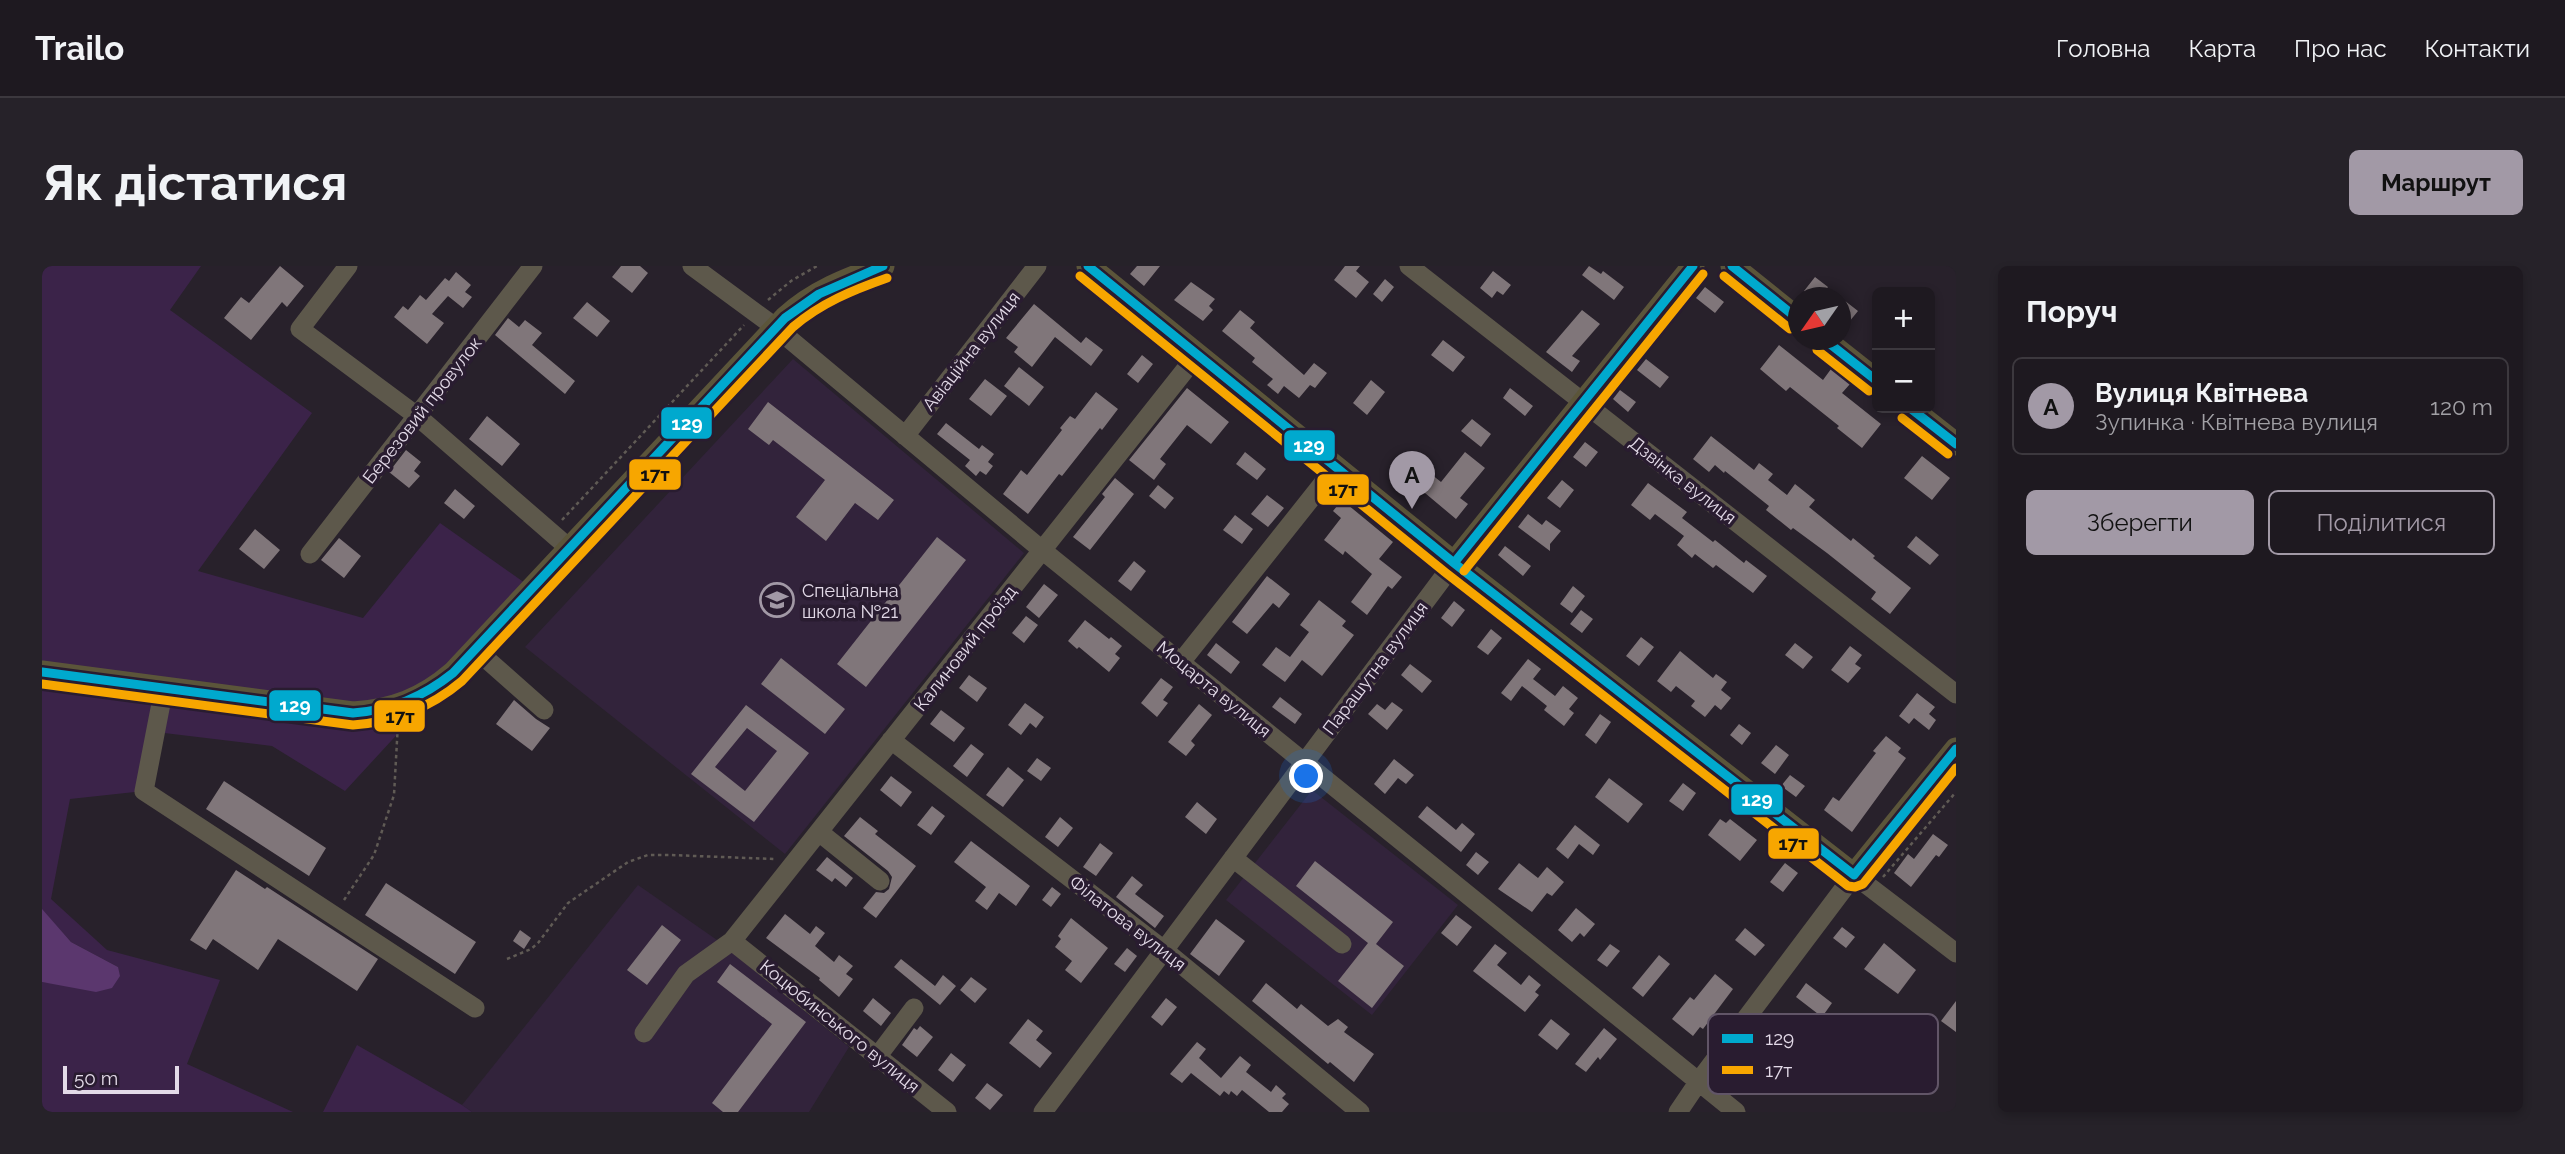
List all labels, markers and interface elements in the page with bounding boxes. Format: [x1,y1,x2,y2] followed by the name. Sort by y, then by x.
[35,29,124,68] text: Trailo
[2056,34,2150,63] text: Головна
[2188,34,2256,63] text: Карта
[2294,34,2387,63] text: Про нас
[2425,34,2530,63] text: Контакти
[2349,150,2523,215] button: Маршрут
[42,154,347,211] text: Як дістатися
[918,287,1024,415] street label: Авіаційна вулиця
[1788,287,1851,350] north arrow
[1872,287,1935,413] map controls
[1872,287,1935,350] button: +
[2026,294,2117,329] text: Поруч
[358,332,486,488] street label: Березовий провулок
[1872,350,1935,413] button: −
[2095,378,2308,408] text: Вулиця Квітнева
[2043,393,2059,420] text: A
[2430,393,2493,420] text: 120 m
[660,406,713,440] line badge: 129
[2095,408,2378,435] text: Зупинка · Квітнева вулиця
[671,412,703,434] text: 129
[1283,429,1336,462] line badge: 129
[1625,432,1741,528] street label: Дзвінка вулиця
[1293,434,1325,456] text: 129
[1389,451,1435,509] pin: A
[628,458,682,491] line badge: 17т
[640,463,670,485] text: 17т
[1316,473,1370,506] line badge: 17т
[1328,478,1358,500] text: 17т
[2026,490,2254,555] button: Зберегти
[2268,490,2495,555] button: Поділитися
[802,580,899,622] place label: Спеціальна школа №21
[758,581,796,619] school or university icon: Спеціальна школа №21
[909,581,1021,715] street label: Калиновий проїзд
[1318,597,1432,739] street label: Парашутна вулиця
[1153,637,1275,741] street label: Моцарта вулиця
[268,689,322,722] line badge: 129
[279,694,311,716] text: 129
[373,699,426,733] line badge: 17т
[385,705,415,727] text: 17т
[1289,759,1323,793] your location
[1730,783,1784,816] line badge: 129
[1741,788,1773,810] text: 129
[1767,827,1820,860] line badge: 17т
[1778,832,1808,854] text: 17т
[1066,871,1190,975] street label: Філатова вулиця
[756,955,924,1097] street label: Коцюбинського вулиця
[1708,1014,1938,1094] legend
[1765,1027,1794,1049] text: 129
[1765,1059,1792,1081] text: 17т
[63,1063,178,1095] scale bar
[74,1067,118,1089] text: 50 m

